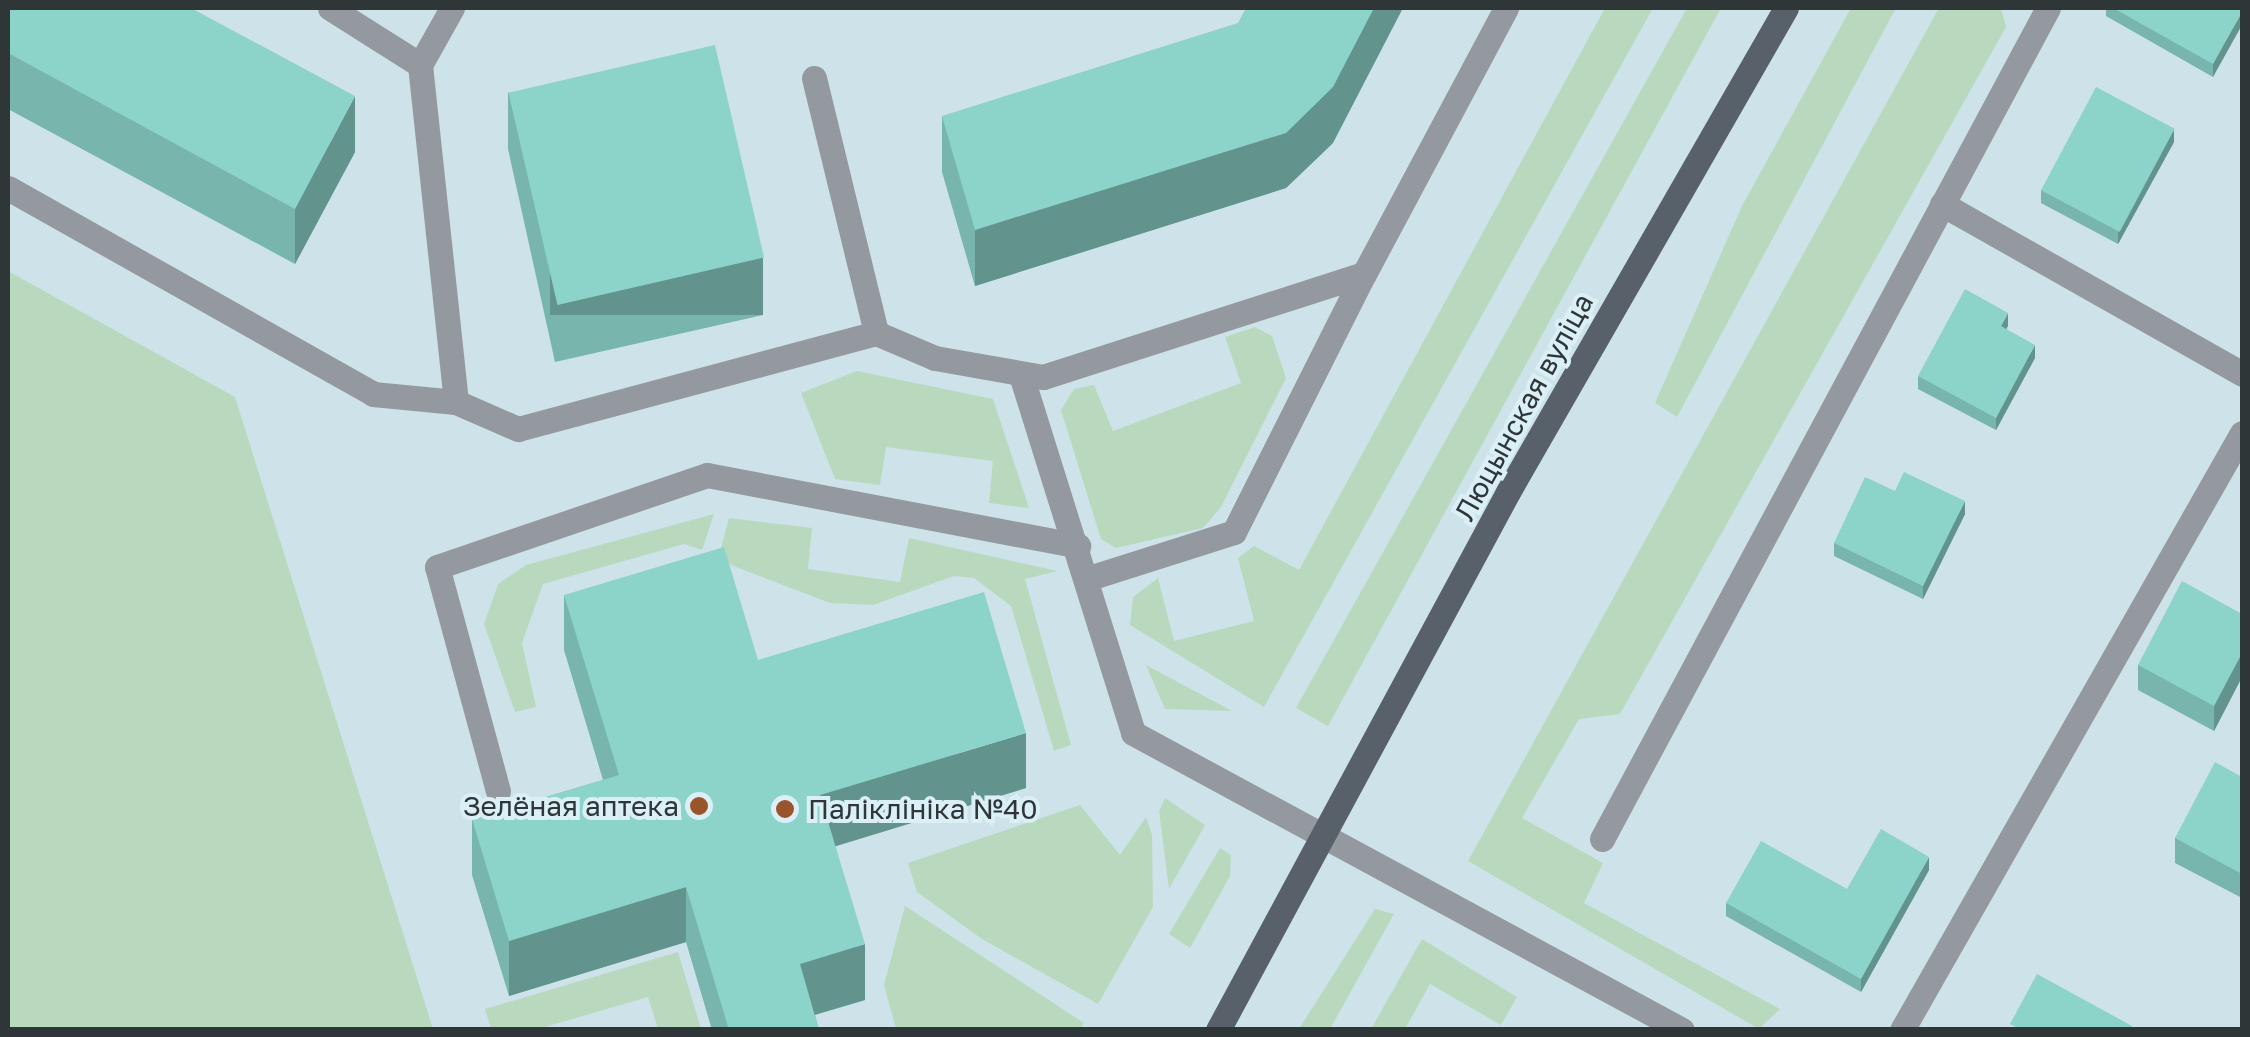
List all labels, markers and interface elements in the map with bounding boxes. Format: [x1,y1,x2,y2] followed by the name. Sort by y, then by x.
[1448,288,1600,526] street label: Люцынская вуліца
[463,789,679,823] place label: Зелёная аптека
[808,792,1038,826] place label: Паліклініка №40
[688,795,710,817] marker: Зелёная аптека
[772,796,798,822] marker: Паліклініка №40

